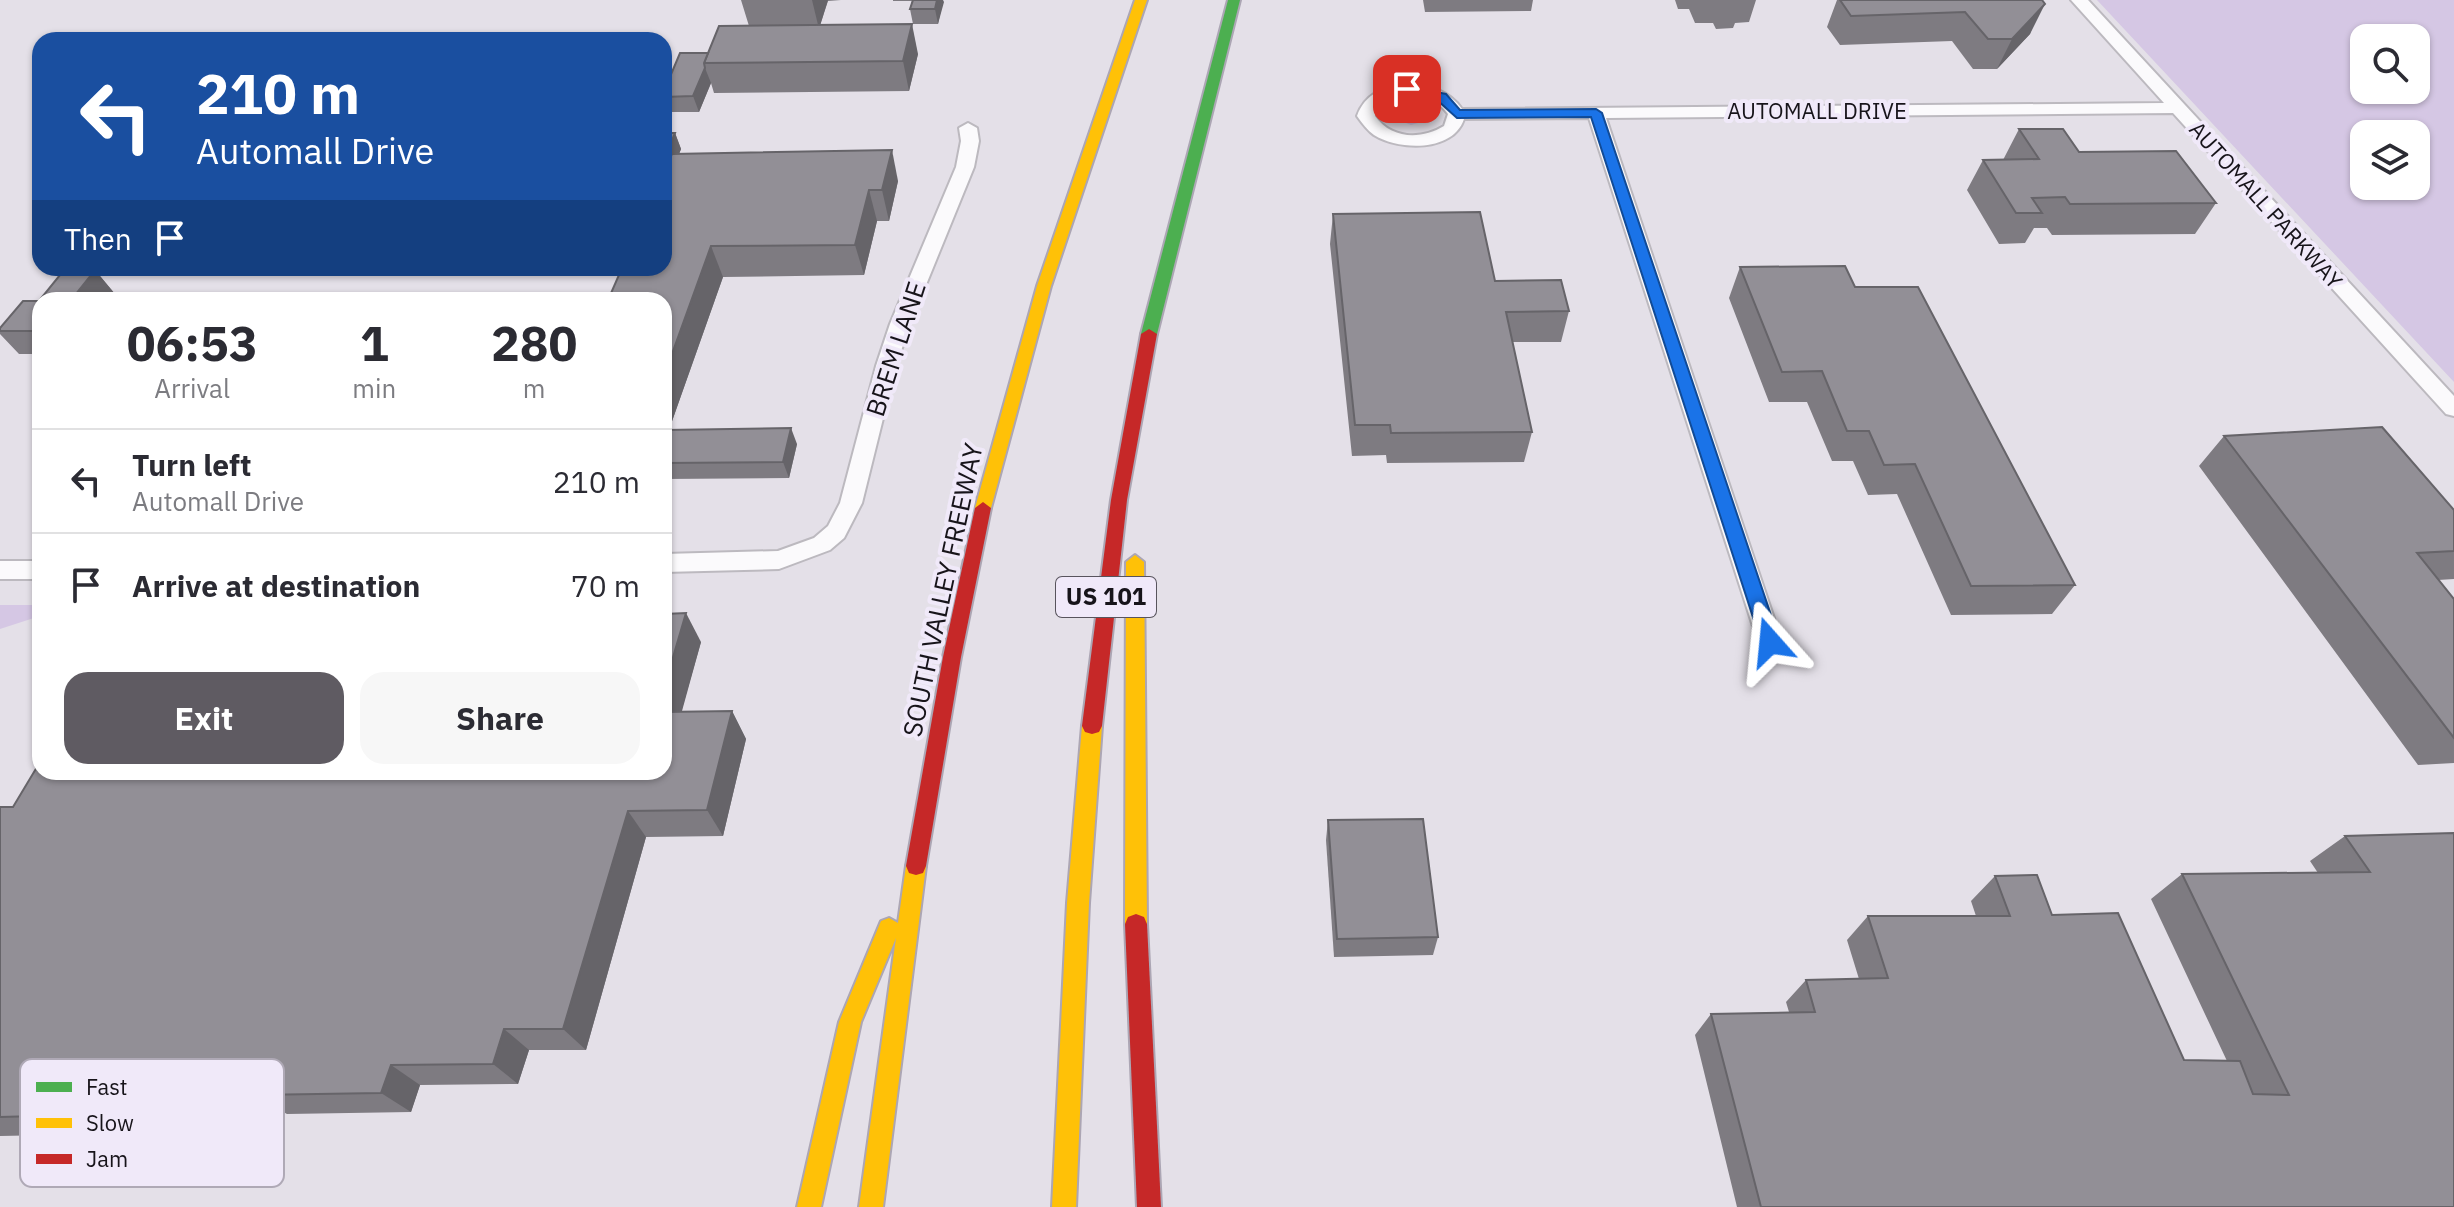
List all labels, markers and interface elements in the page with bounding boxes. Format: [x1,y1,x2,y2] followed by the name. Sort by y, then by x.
[2350,24,2430,200] map controls
[2350,24,2430,104] button: search
[1373,55,1441,123] pin
[196,57,360,129] text: 210 m
[64,64,168,168] icon: left
[1385,67,1429,111] icon: arrive
[1727,96,1907,125] street label: AUTOMALL DRIVE
[2184,115,2349,294] street label: AUTOMALL PARKWAY
[2350,120,2430,200] button: layers
[196,127,434,174] text: Automall Drive
[148,216,192,260] icon: arrive
[64,219,132,258] text: Then
[857,277,933,420] street label: BREM LANE
[127,312,258,374] text: 06:53
[360,312,389,374] text: 1
[491,312,577,374] text: 280
[154,371,230,405] text: Arrival
[352,371,396,405] text: min
[523,371,545,405] text: m
[894,439,990,740] street label: SOUTH VALLEY FREEWAY
[132,445,251,484] text: Turn left
[64,459,108,503] icon: left
[553,462,640,501] text: 210 m
[132,484,304,518] text: Automall Drive
[64,563,108,607] icon: arrive
[132,566,420,605] text: Arrive at destination
[571,566,640,605] text: 70 m
[1056,577,1156,617] road number: US 101
[1728,600,1812,684] position arrow
[64,672,344,764] button: Exit
[360,672,640,764] button: Share
[20,1059,284,1187] legend
[86,1072,127,1101] text: Fast
[86,1108,134,1137] text: Slow
[86,1144,128,1173] text: Jam

